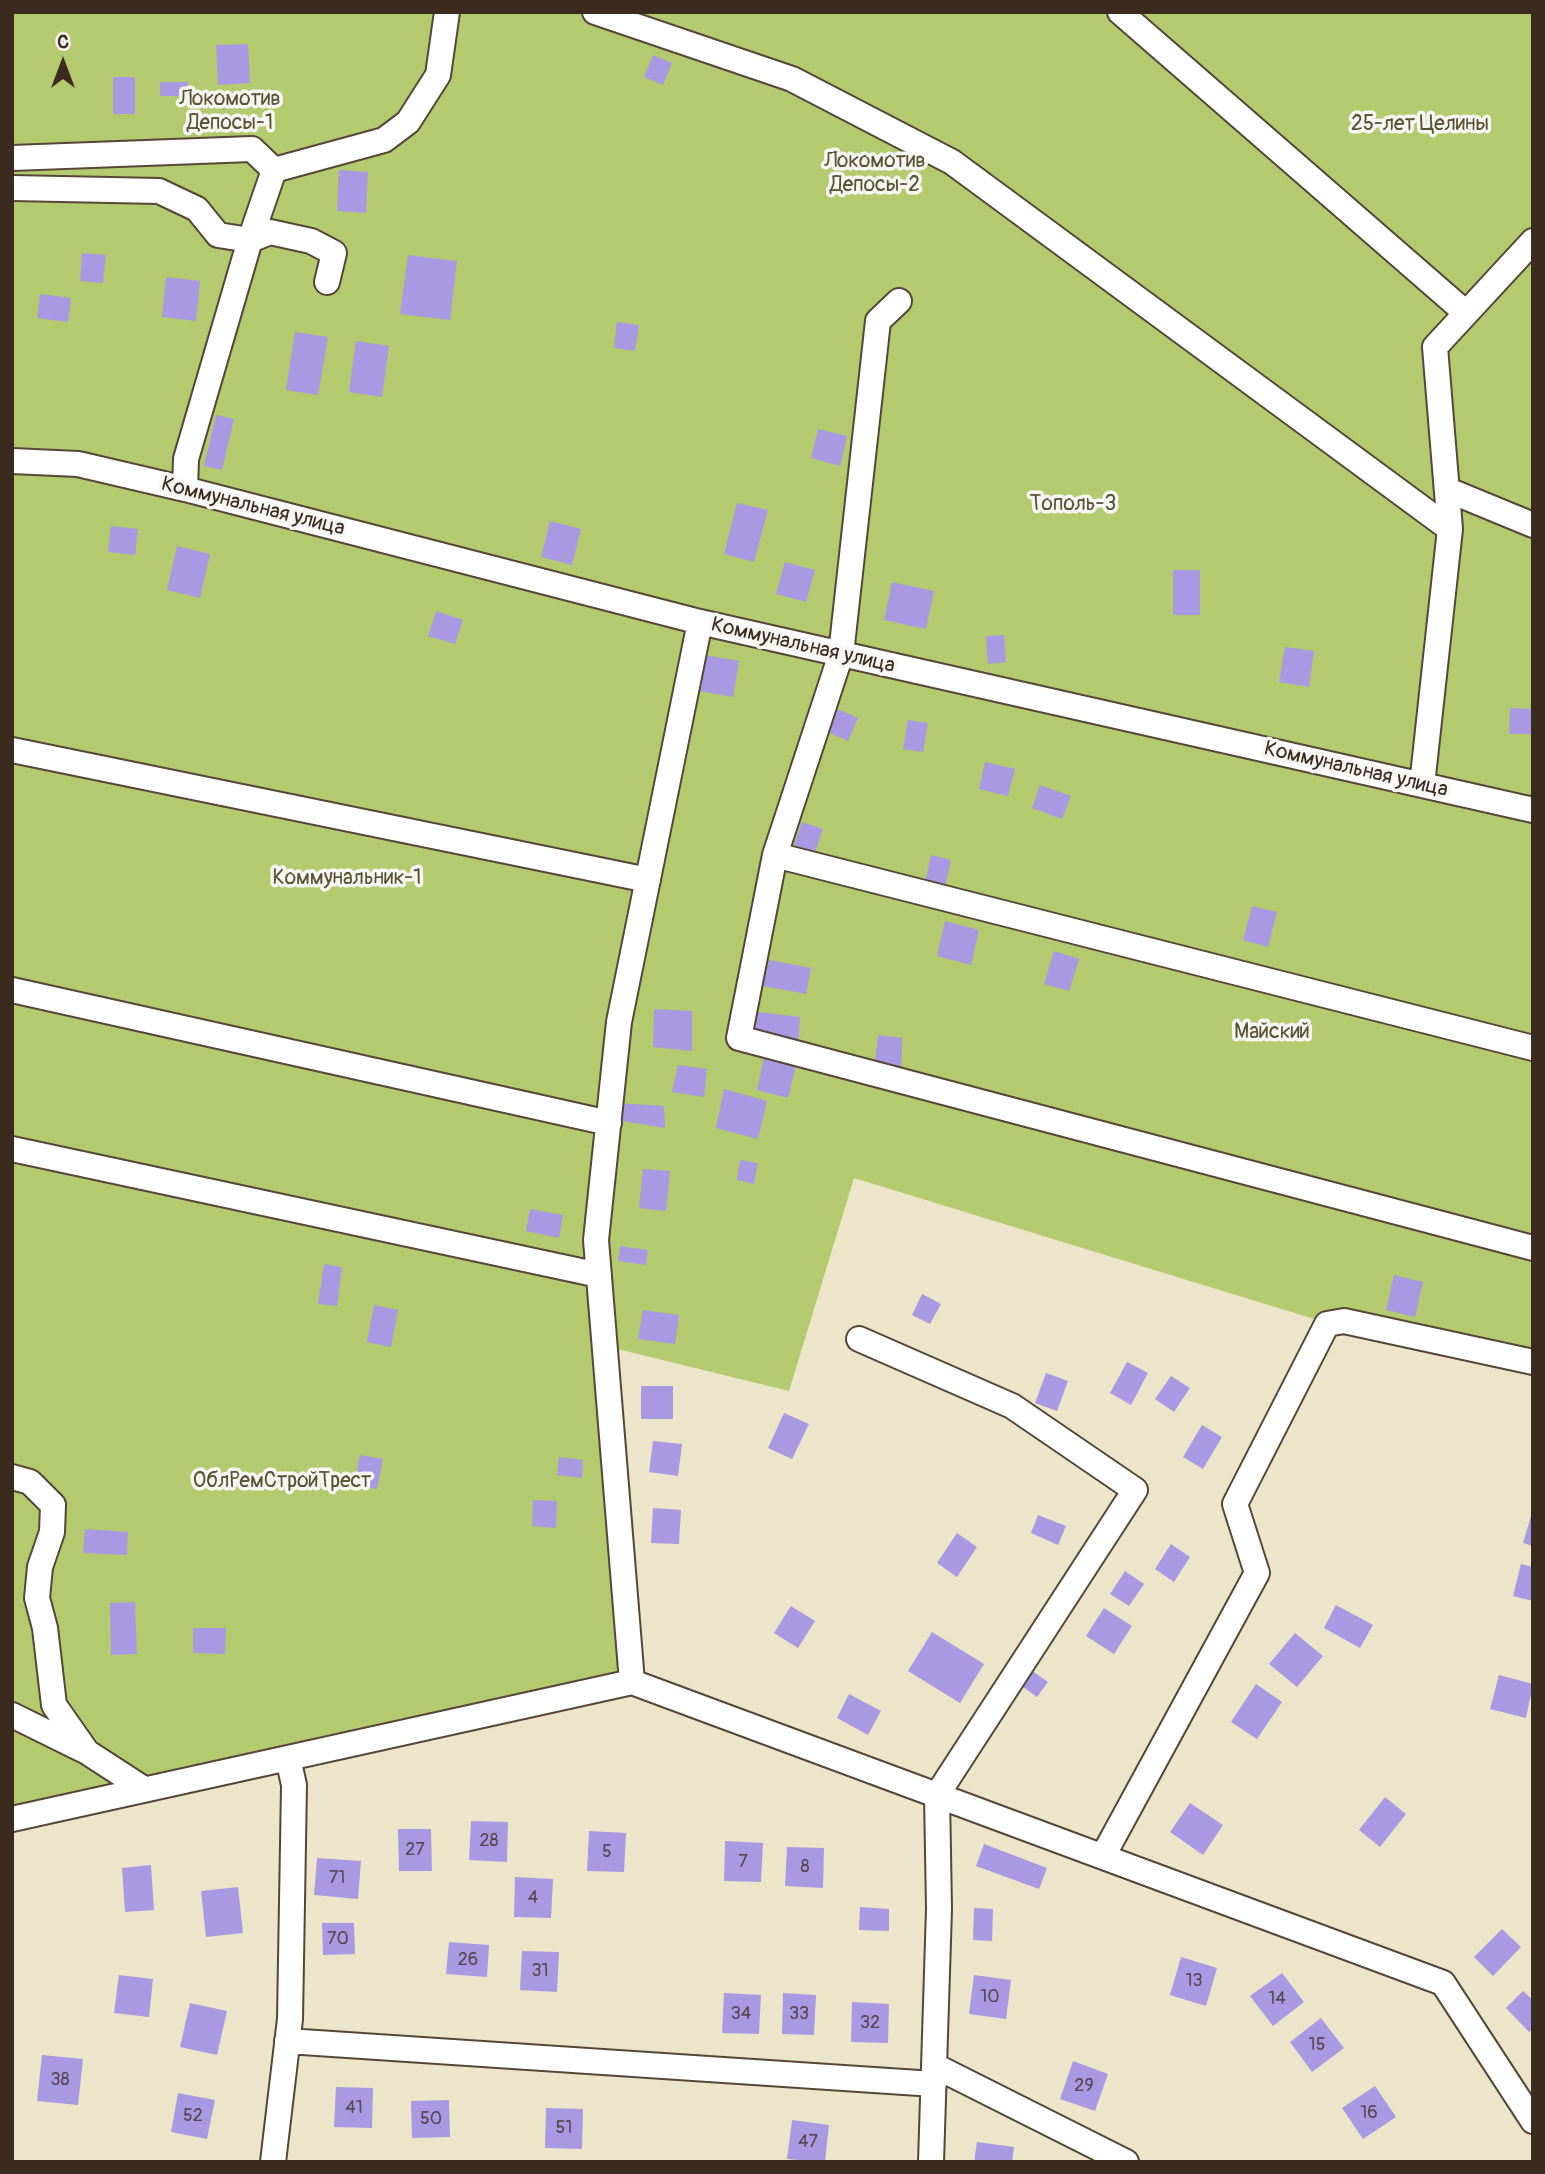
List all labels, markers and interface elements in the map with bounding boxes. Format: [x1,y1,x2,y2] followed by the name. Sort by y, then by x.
[28,28,98,98] north arrow
[57,30,69,54] text: С
[179,87,281,137] park label: Локомотив Депосы-1
[1351,112,1489,138] park label: 25-лет Целины
[824,149,926,199] park label: Локомотив Депосы-2
[159,472,347,542] street label: Коммунальная улица
[1030,492,1116,518] park label: Тополь-3
[709,613,897,679] street label: Коммунальная улица
[1262,737,1450,803] street label: Коммунальная улица
[273,866,421,892] park label: Коммунальник-1
[1234,1020,1310,1046] park label: Майский
[193,1469,371,1495] park label: ОблРемСтройТрест
[479,1830,499,1852] house number: 28
[405,1839,425,1861] house number: 27
[602,1841,612,1863] house number: 5
[738,1851,748,1873] house number: 7
[800,1856,810,1878] house number: 8
[329,1867,345,1889] house number: 71
[528,1887,538,1909] house number: 4
[327,1928,349,1950] house number: 70
[458,1949,478,1971] house number: 26
[531,1960,549,1982] house number: 31
[1185,1970,1203,1992] house number: 13
[980,1986,1000,2008] house number: 10
[1268,1988,1286,2010] house number: 14
[731,2003,751,2025] house number: 34
[789,2003,809,2025] house number: 33
[860,2012,880,2034] house number: 32
[1309,2034,1325,2056] house number: 15
[50,2069,70,2091] house number: 38
[1074,2075,1094,2097] house number: 29
[345,2097,363,2119] house number: 41
[1360,2102,1378,2124] house number: 16
[183,2105,203,2127] house number: 52
[420,2108,442,2130] house number: 50
[556,2117,572,2139] house number: 51
[798,2131,818,2153] house number: 47

